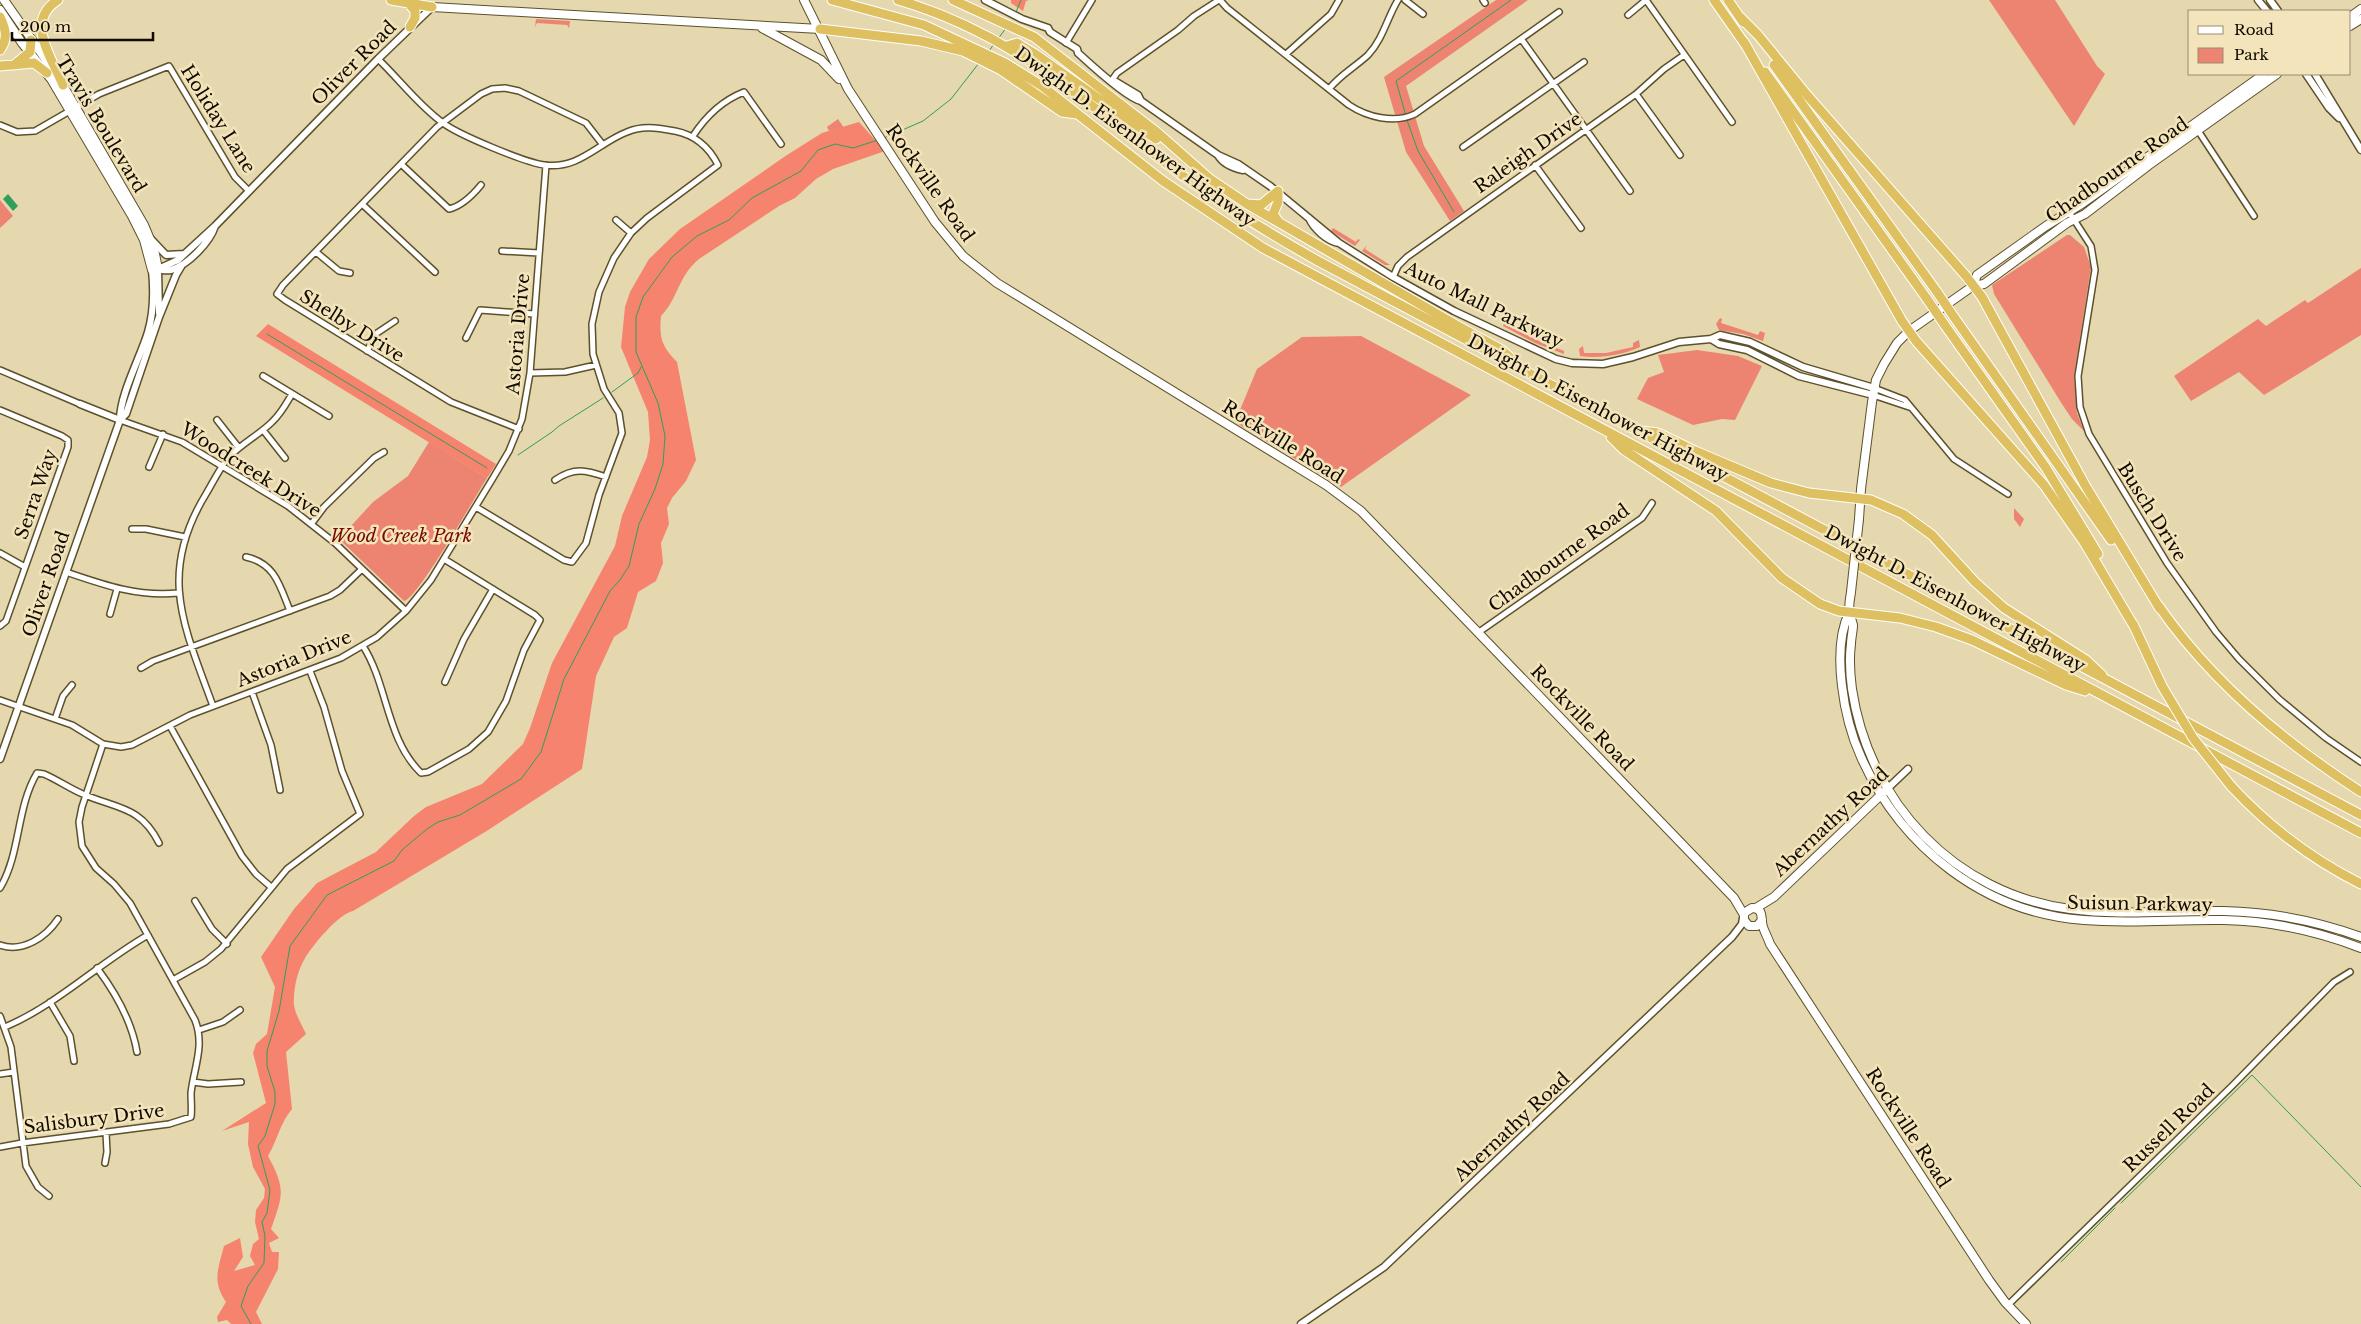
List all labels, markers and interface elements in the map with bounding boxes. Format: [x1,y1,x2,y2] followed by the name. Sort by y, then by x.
[12,10,154,42] scale bar
[2188,10,2351,75] legend
[307,16,401,110] street label: Oliver Road
[20,17,71,36] text: 200 m
[2234,20,2274,39] text: Road
[1010,42,1260,232] street label: Dwight D. Eisenhower Highway
[2234,45,2270,64] text: Park
[51,51,151,197] street label: Travis Boulevard
[176,61,260,177] street label: Holiday Lane
[1470,108,1586,198] street label: Raleigh Drive
[2042,113,2192,227] street label: Chadbourne Road
[881,120,979,246] street label: Rockville Road
[1400,257,1567,353] street label: Auto Mall Parkway
[502,272,534,397] street label: Astoria Drive
[296,285,408,367] street label: Shelby Drive
[1464,330,1733,487] street label: Dwight D. Eisenhower Highway
[1218,396,1348,488] street label: Rockville Road
[176,417,325,522] street label: Woodcreek Drive
[10,446,62,542] street label: Serra Way
[2113,458,2191,566] street label: Busch Drive
[1484,499,1634,617] street label: Chadbourne Road
[1821,521,2090,678] street label: Dwight D. Eisenhower Highway
[330,525,472,547] park label: Wood Creek Park
[18,528,74,640] street label: Oliver Road
[233,626,355,692] street label: Astoria Drive
[1526,660,1638,776] street label: Rockville Road
[1768,763,1893,882] street label: Abernathy Road
[2067,892,2214,916] street label: Suisun Parkway
[1861,1064,1955,1192] street label: Rockville Road
[1449,1068,1574,1187] street label: Abernathy Road
[2119,1079,2219,1177] street label: Russell Road
[22,1099,166,1139] street label: Salisbury Drive

